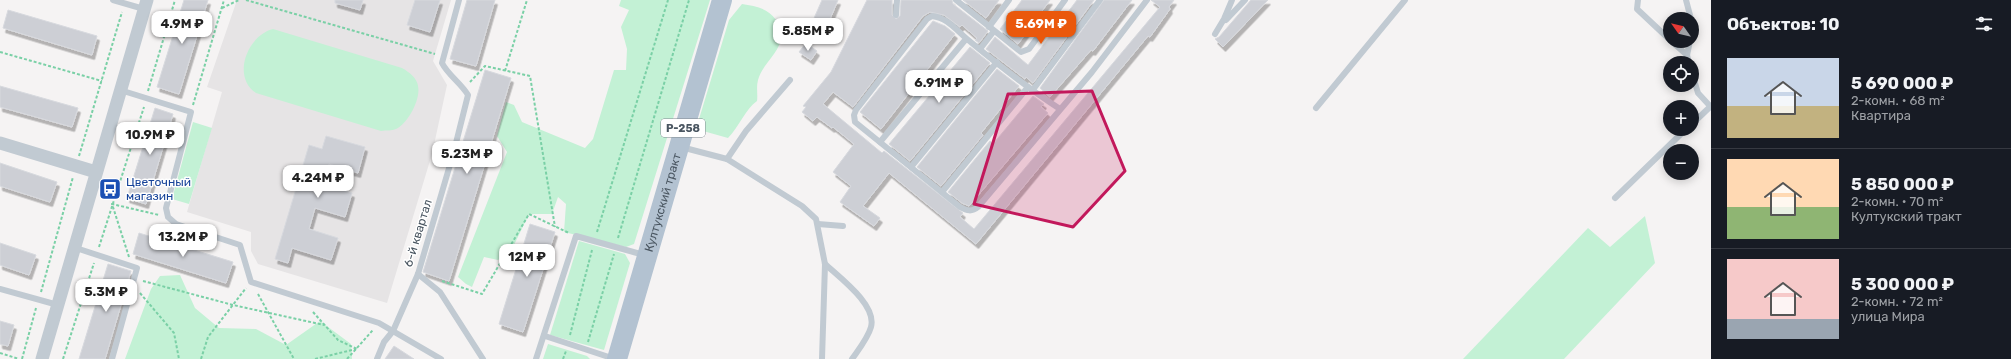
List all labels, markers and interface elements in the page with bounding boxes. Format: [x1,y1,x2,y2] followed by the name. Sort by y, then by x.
[149,11,215,45] pin: 4.9M ₽
[1004,11,1078,45] pin: 5.69M ₽
[1663,12,1699,48] north arrow
[1663,12,1699,180] map controls
[1973,13,1995,35] icon: filters
[1727,14,1840,34] text: Объектов: 10
[160,16,204,31] text: 4.9M ₽
[1015,16,1067,31] text: 5.69M ₽
[771,18,845,52] pin: 5.85M ₽
[782,23,834,38] text: 5.85M ₽
[1663,56,1699,92] button: locate
[902,70,976,104] pin: 6.91M ₽
[1851,73,1953,93] text: 5 690 000 ₽
[1759,74,1807,122] icon: home
[914,75,964,90] text: 6.91M ₽
[1851,93,1945,108] text: 2-комн. · 68 m²
[1663,100,1699,136] button: +
[1851,108,1911,123] text: Квартира
[661,119,705,137] road number: Р-258
[113,122,187,156] pin: 10.9M ₽
[125,127,175,142] text: 10.9M ₽
[430,141,504,175] pin: 5.23M ₽
[1663,144,1699,180] button: −
[441,146,493,161] text: 5.23M ₽
[642,151,684,254] street label: Култукский тракт
[281,165,355,199] pin: 4.24M ₽
[292,170,344,185] text: 4.24M ₽
[1851,174,1954,194] text: 5 850 000 ₽
[126,175,191,203] place label: Цветочный магазин
[1759,175,1807,223] icon: home
[97,176,123,202] bus stop icon: Цветочный магазин
[1851,194,1944,209] text: 2-комн. · 70 m²
[401,197,435,269] street label: 6-й квартал
[1851,209,1962,224] text: Култукский тракт
[146,224,220,258] pin: 13.2M ₽
[158,229,208,244] text: 13.2M ₽
[499,244,555,278] pin: 12M ₽
[508,249,546,264] text: 12M ₽
[1851,274,1954,294] text: 5 300 000 ₽
[1759,275,1807,323] icon: home
[73,279,139,313] pin: 5.3M ₽
[84,284,128,299] text: 5.3M ₽
[1851,294,1943,309] text: 2-комн. · 72 m²
[1851,309,1925,324] text: улица Мира

